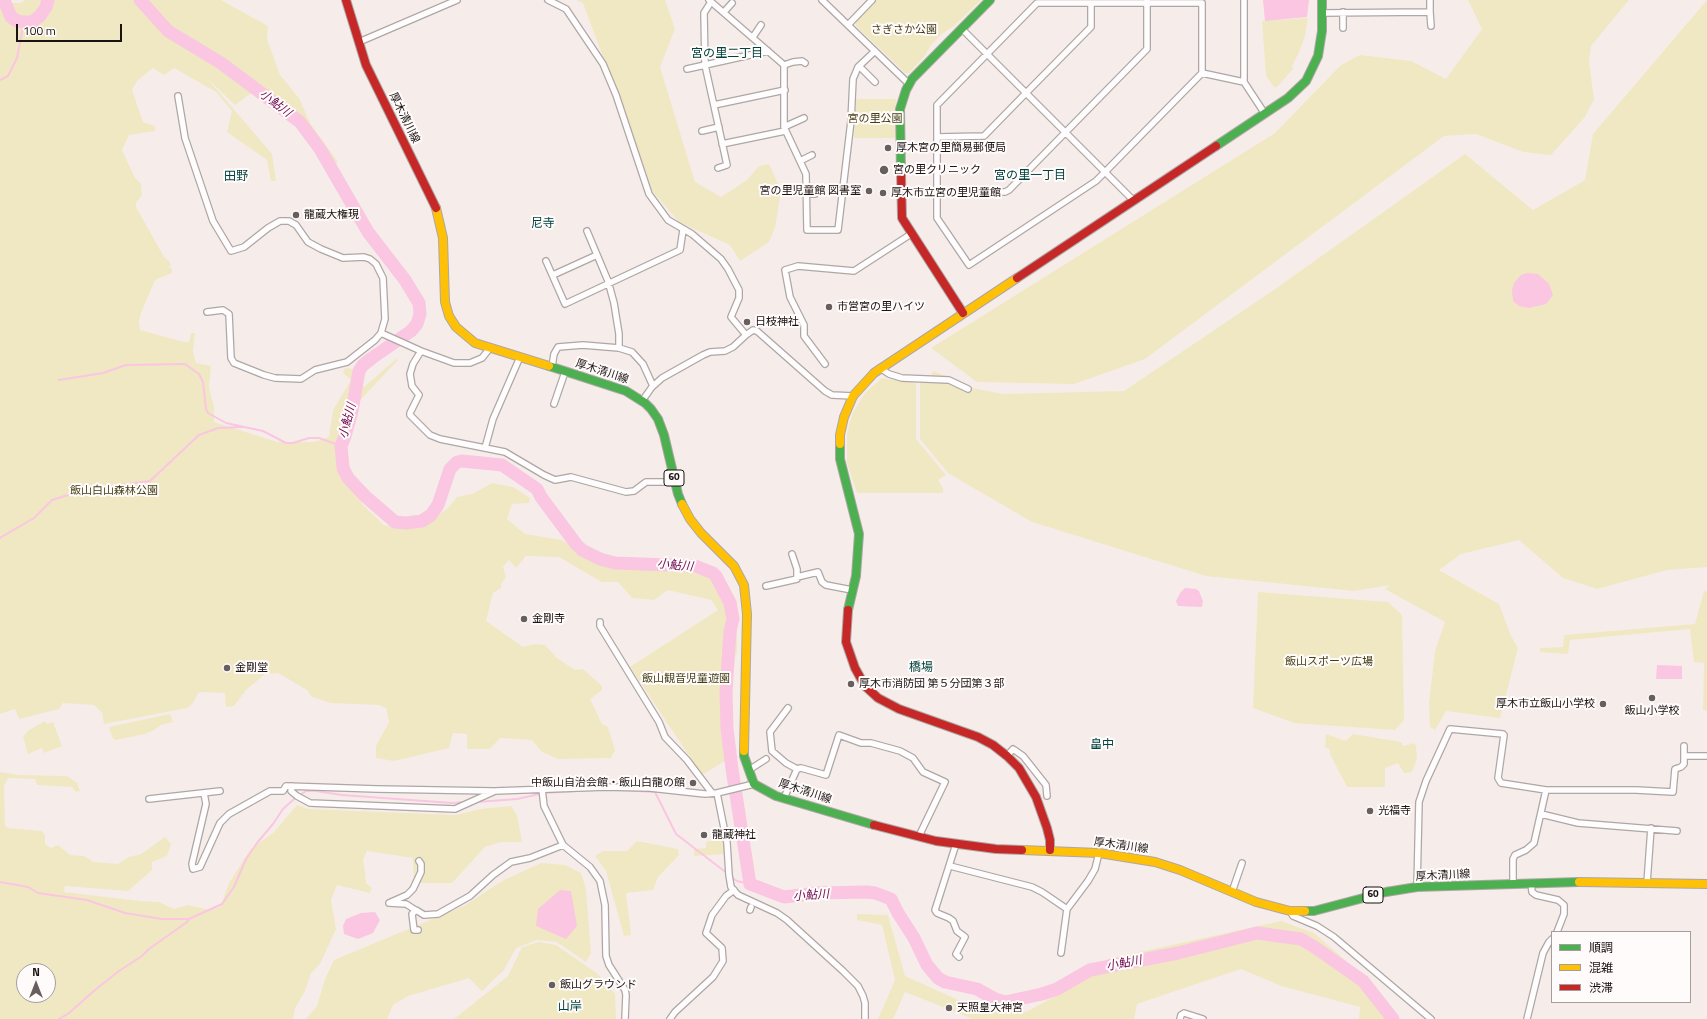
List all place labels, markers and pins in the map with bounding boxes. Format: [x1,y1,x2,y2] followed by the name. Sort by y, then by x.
[896,141,1006,155] place label: 厚木宮の里簡易郵便局
[883,143,893,153] marker: 厚木宮の里簡易郵便局
[893,163,981,177] place label: 宮の里クリニック
[878,164,890,176] marker: 宮の里クリニック
[760,184,861,198] place label: 宮の里児童館 図書室
[864,186,874,196] marker: 宮の里児童館 図書室
[891,186,1001,200] place label: 厚木市立宮の里児童館
[878,188,888,198] marker: 厚木市立宮の里児童館
[304,208,359,222] place label: 龍蔵大権現
[291,210,301,220] marker: 龍蔵大権現
[837,300,925,314] place label: 市営宮の里ハイツ
[824,302,834,312] marker: 市営宮の里ハイツ
[755,315,799,329] place label: 日枝神社
[742,317,752,327] marker: 日枝神社
[532,612,565,626] place label: 金剛寺
[519,614,529,624] marker: 金剛寺
[235,661,268,675] place label: 金剛堂
[222,663,232,673] marker: 金剛堂
[859,677,1004,691] place label: 厚木市消防団 第５分団第３部
[846,679,856,689] marker: 厚木市消防団 第５分団第３部
[1647,693,1657,703] marker: 飯山小学校
[1496,697,1595,711] place label: 厚木市立飯山小学校
[1598,699,1608,709] marker: 厚木市立飯山小学校
[1625,704,1679,718] place label: 飯山小学校
[531,776,685,790] place label: 中飯山自治会館・飯山白龍の館
[688,778,698,788] marker: 中飯山自治会館・飯山白龍の館
[1378,804,1411,818] place label: 光福寺
[1365,806,1375,816] marker: 光福寺
[712,828,756,842] place label: 龍蔵神社
[699,830,709,840] marker: 龍蔵神社
[560,978,637,992] place label: 飯山グラウンド
[547,980,557,990] marker: 飯山グラウンド
[957,1001,1023,1015] place label: 天照皇大神宮
[944,1003,954,1013] marker: 天照皇大神宮

